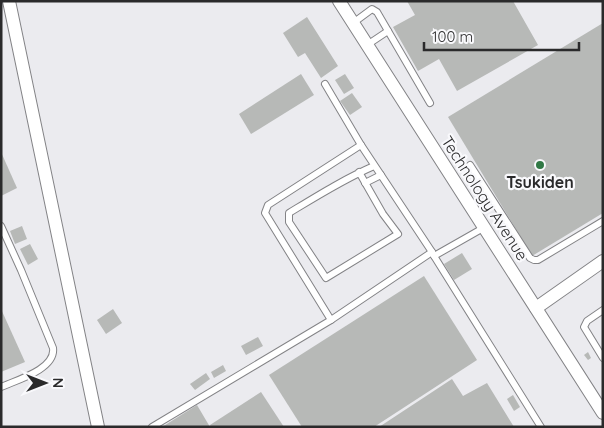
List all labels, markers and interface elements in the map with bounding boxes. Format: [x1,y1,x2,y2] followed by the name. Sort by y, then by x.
[424,20,579,52] scale bar
[432,27,473,46] text: 100 m
[437,132,533,264] street label: Technology Avenue
[534,159,546,171] marker: Tsukiden
[506,172,574,192] place label: Tsukiden
[20,358,70,408] north arrow
[49,378,67,388] text: N

